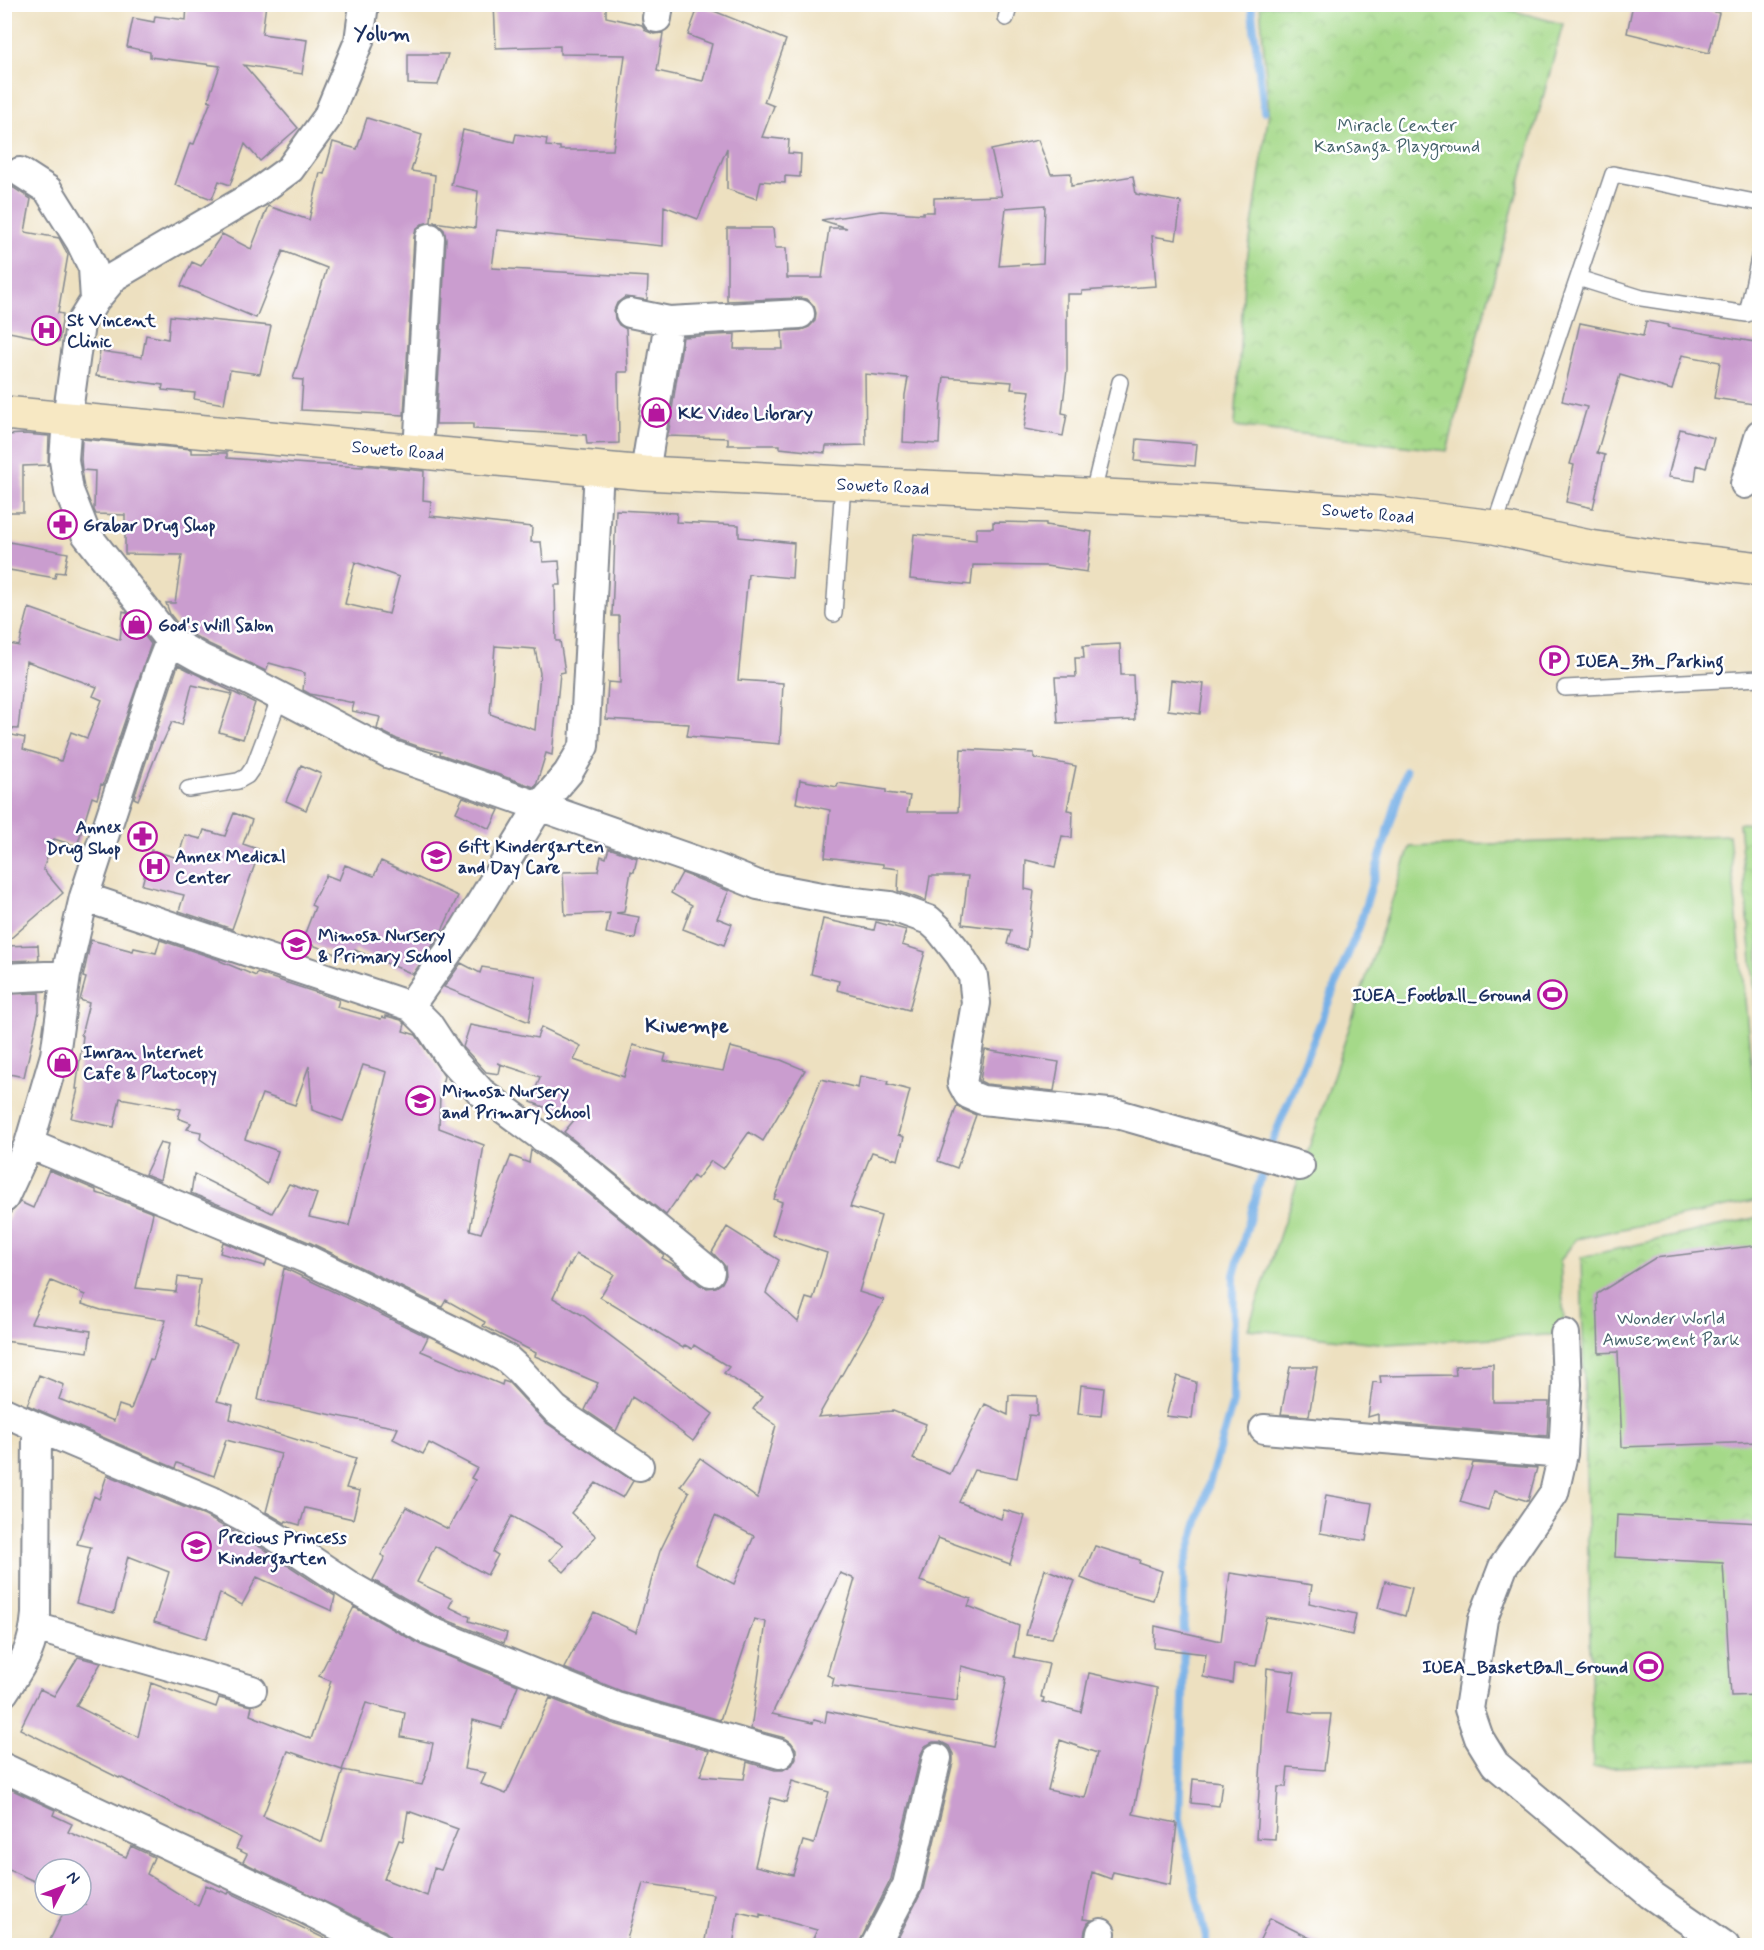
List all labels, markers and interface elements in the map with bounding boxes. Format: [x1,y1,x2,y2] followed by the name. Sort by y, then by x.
[354,20,411,48] district label: Yolum
[1314,114,1480,161] park label: Miracle Center Kansanga Playground
[67,309,156,354] place label: St Vincent Clinic
[30,314,62,346] hospital icon: St Vincent Clinic
[641,397,673,429] shop icon: KK Video Library
[678,402,813,426] place label: KK Video Library
[351,435,445,467] street label: Soweto Road
[836,473,930,501] street label: Soweto Road
[1321,498,1415,530] street label: Soweto Road
[46,509,78,541] pharmacy icon: Grabar Drug Shop
[83,514,216,538] place label: Grabar Drug Shop
[121,609,153,641] shop icon: God's Will Salon
[158,614,274,638] place label: God's Will Salon
[1539,645,1571,677] parking icon: IUEA_3th_Parking
[1576,650,1724,676] place label: IUEA_3th_Parking
[46,816,121,863] place label: Annex Drug Shop
[126,821,158,853] pharmacy icon: Annex Drug Shop
[458,835,604,880] place label: Gift Kindergarten and Day Care
[421,840,453,872] school or university icon: Gift Kindergarten and Day Care
[175,845,286,890] place label: Annex Medical Center
[138,850,170,882] hospital icon: Annex Medical Center
[318,924,452,969] place label: Mimosa Nursery & Primary School
[281,929,313,961] school or university icon: Mimosa Nursery & Primary School
[1536,979,1568,1011] sports icon: IUEA_Football_Ground
[1352,984,1531,1008] place label: IUEA_Football_Ground
[645,1012,729,1040] district label: Kiwempe
[83,1041,217,1086] place label: Imran Internet Cafe & Photocopy
[46,1046,78,1078] shop icon: Imran Internet Cafe & Photocopy
[442,1080,591,1125] place label: Mimosa Nursery and Primary School
[405,1085,437,1117] school or university icon: Mimosa Nursery and Primary School
[1602,1307,1740,1352] park label: Wonder World Amusement Park
[218,1526,347,1573] place label: Precious Princess Kindergarten
[181,1531,213,1563] school or university icon: Precious Princess Kindergarten
[1633,1651,1665,1683] sports icon: IUEA_BasketBall_Ground
[1422,1656,1628,1680] place label: IUEA_BasketBall_Ground
[33,1857,93,1917] north arrow
[62,1867,84,1889] text: N

